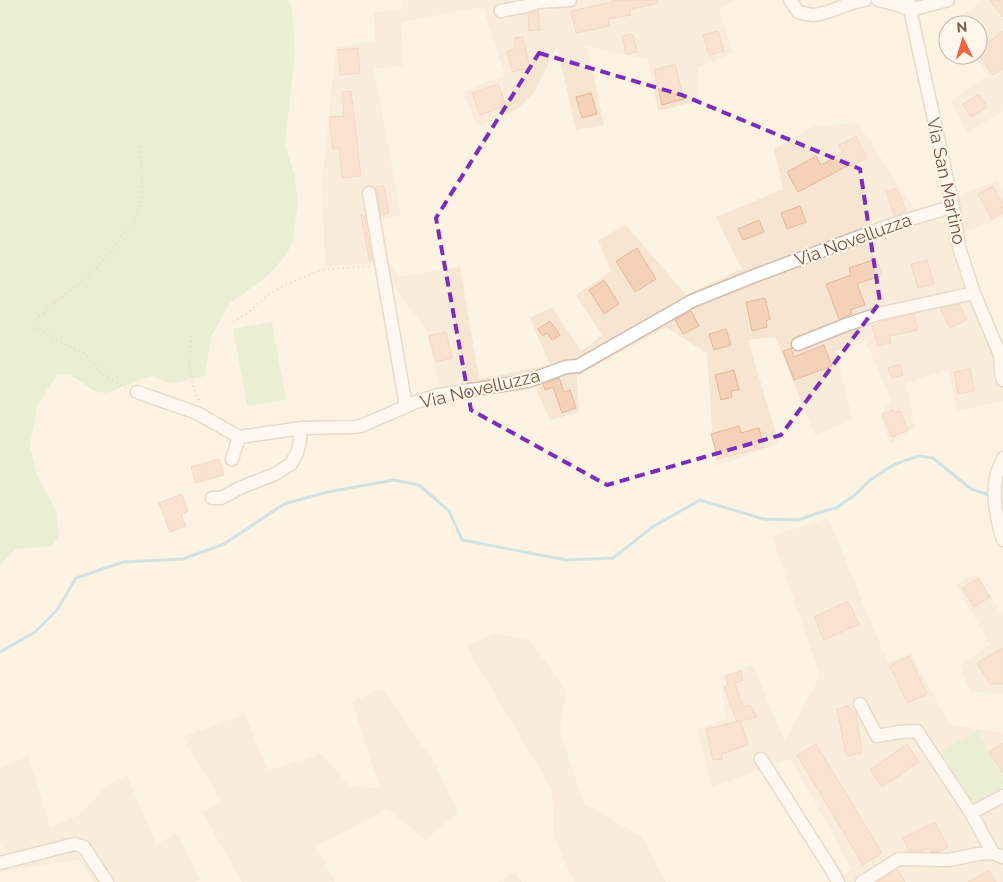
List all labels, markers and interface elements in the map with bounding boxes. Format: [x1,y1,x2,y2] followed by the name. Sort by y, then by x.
[938,15,988,65] north arrow
[956,19,968,35] text: N
[923,115,970,247] street label: Via San Martino
[792,209,914,270] street label: Via Novelluzza
[418,365,542,413] street label: Via Novelluzza

